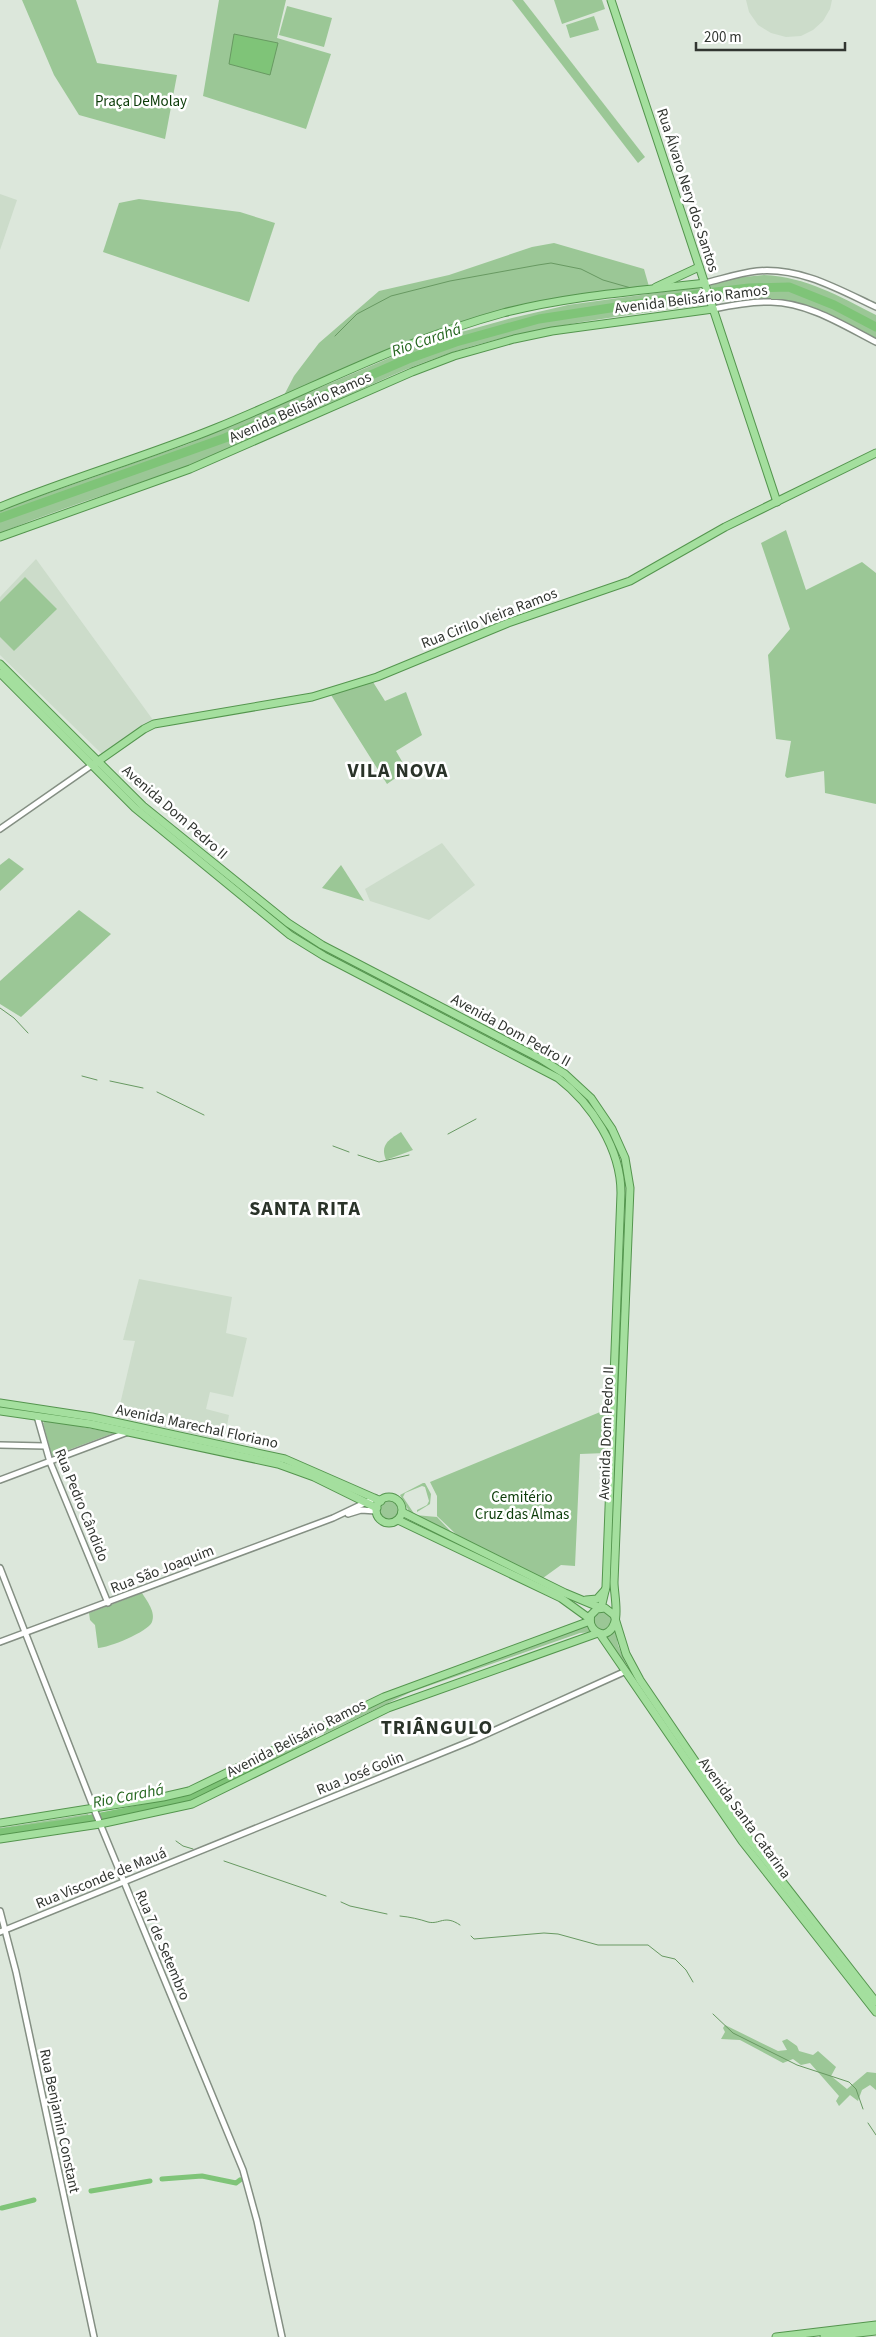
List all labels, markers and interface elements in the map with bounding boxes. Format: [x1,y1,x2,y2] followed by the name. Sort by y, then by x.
[696,20,845,52] scale bar
[704,27,742,48] text: 200 m
[95,91,187,112] park label: Praça DeMolay
[651,106,724,275] street label: Rua Álvaro Nery dos Santos
[613,280,769,319] street label: Avenida Belisário Ramos
[389,318,464,362] water label: Rio Carahá
[226,367,375,448] street label: Avenida Belisário Ramos
[418,583,560,654] street label: Rua Cirilo Vieira Ramos
[347,757,448,785] district label: VILA NOVA
[117,761,232,864] street label: Avenida Dom Pedro II
[447,989,574,1072] street label: Avenida Dom Pedro II
[249,1195,361,1223] district label: SANTA RITA
[594,1366,619,1500] street label: Avenida Dom Pedro II
[114,1399,280,1454] street label: Avenida Marechal Floriano
[49,1446,114,1565] street label: Rua Pedro Cândido
[475,1487,569,1525] park label: Cemitério Cruz das Almas
[107,1540,217,1599] street label: Rua São Joaquim
[223,1694,369,1783] street label: Avenida Belisário Ramos
[381,1714,493,1742] district label: TRIÂNGULO
[313,1746,407,1801] street label: Rua José Golin
[693,1753,796,1883] street label: Avenida Santa Catarina
[91,1778,166,1814] water label: Rio Carahá
[33,1843,170,1914] street label: Rua Visconde de Mauá
[130,1887,195,2004] street label: Rua 7 de Setembro
[34,2047,85,2195] street label: Rua Benjamin Constant

